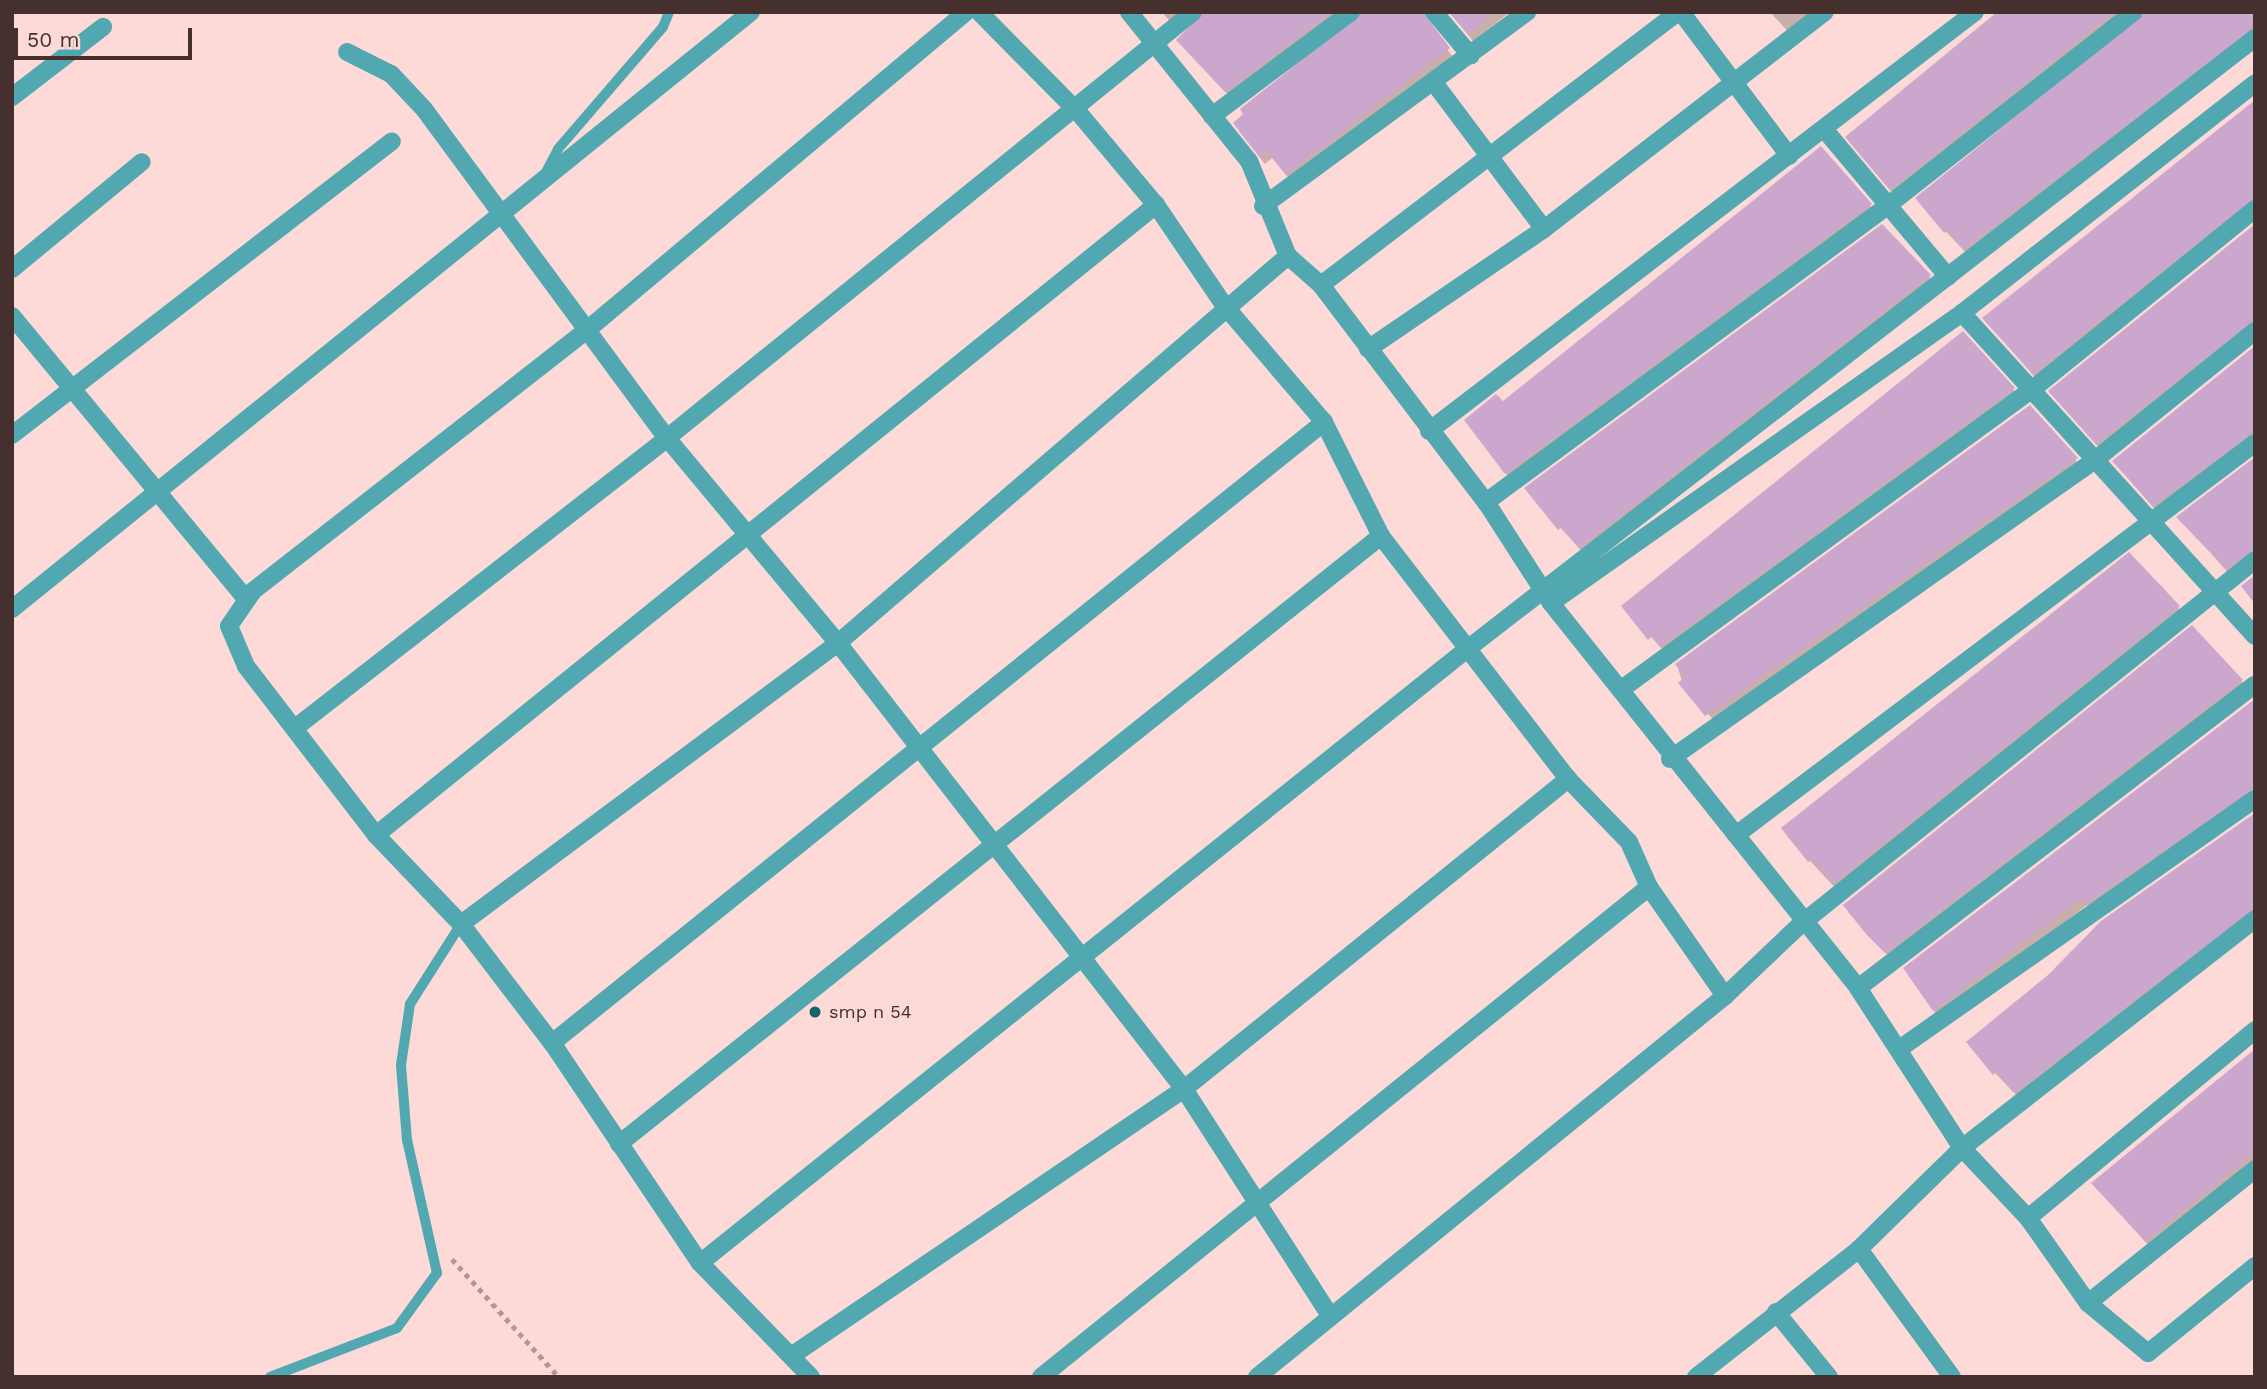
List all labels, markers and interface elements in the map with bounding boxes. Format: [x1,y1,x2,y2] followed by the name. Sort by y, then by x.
[18,14,196,58] scale bar
[27,27,79,52] text: 50 m
[829,1001,912,1023] place label: smp n 54
[807,1004,823,1020] marker: smp n 54

